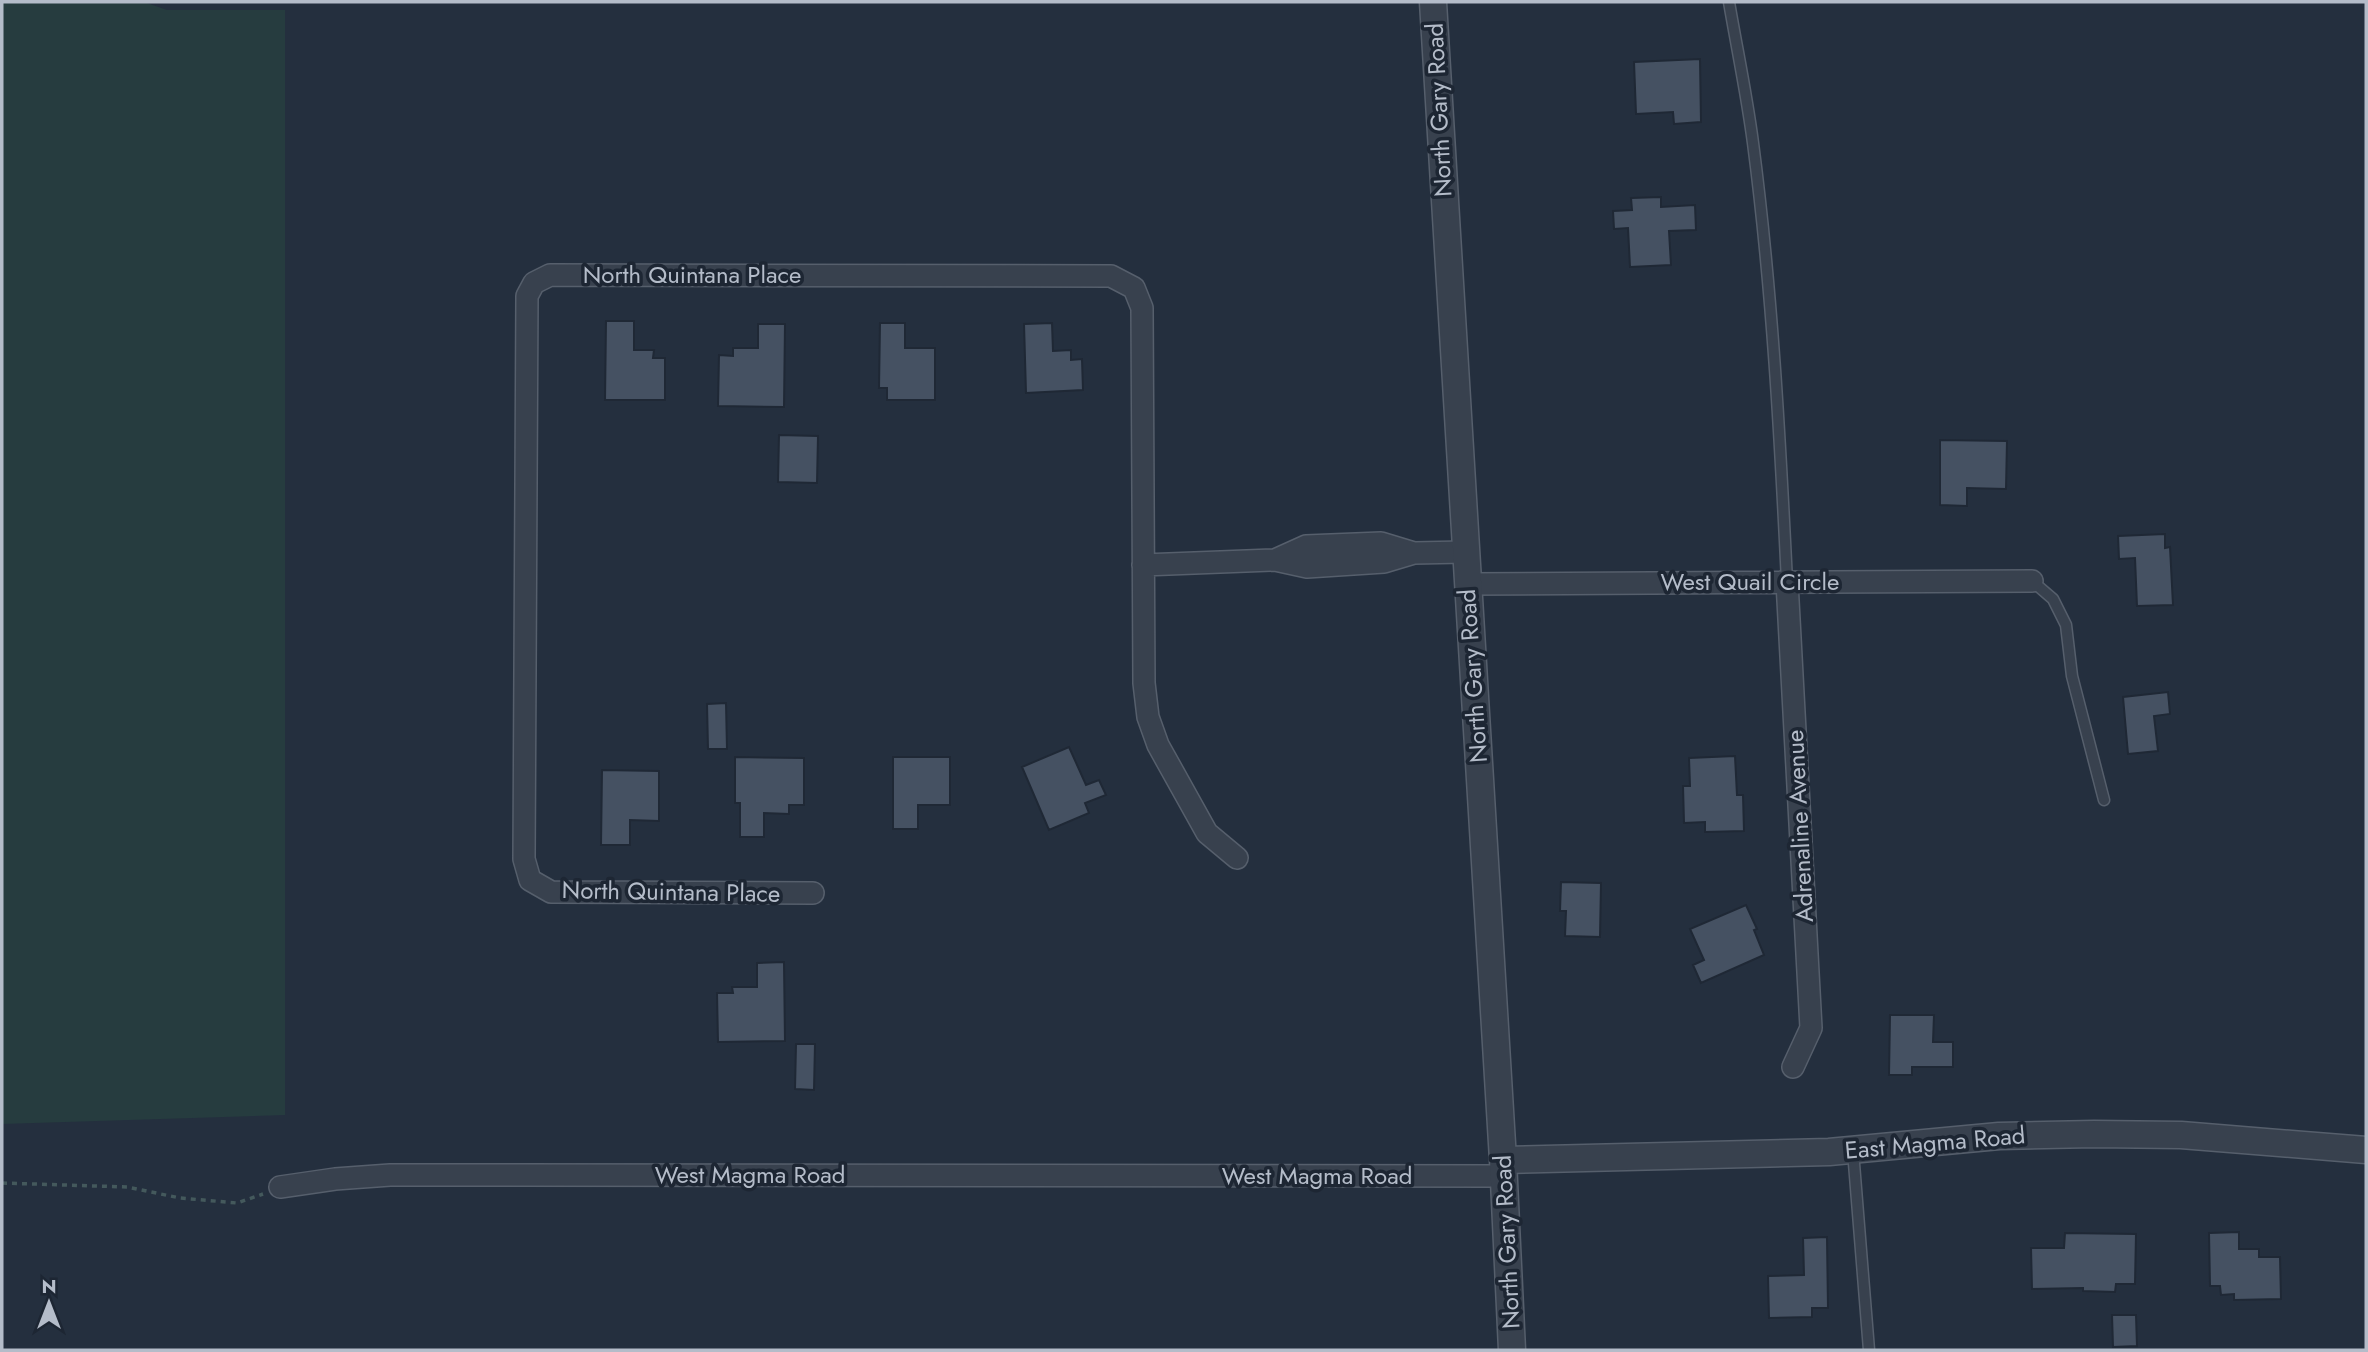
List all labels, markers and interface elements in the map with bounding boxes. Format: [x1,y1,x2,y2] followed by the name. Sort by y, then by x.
[1416,22,1461,198] street label: North Gary Road
[583,257,801,292] street label: North Quintana Place
[1661,564,1839,599] street label: West Quail Circle
[1449,588,1496,764] street label: North Gary Road
[1777,729,1822,923] street label: Adrenaline Avenue
[561,872,781,911] street label: North Quintana Place
[1843,1117,2027,1168] street label: East Magma Road
[1484,1154,1529,1330] street label: North Gary Road
[655,1157,845,1192] street label: West Magma Road
[1222,1158,1412,1193] street label: West Magma Road
[14,1268,84,1338] north arrow
[41,1273,57,1300] text: N

